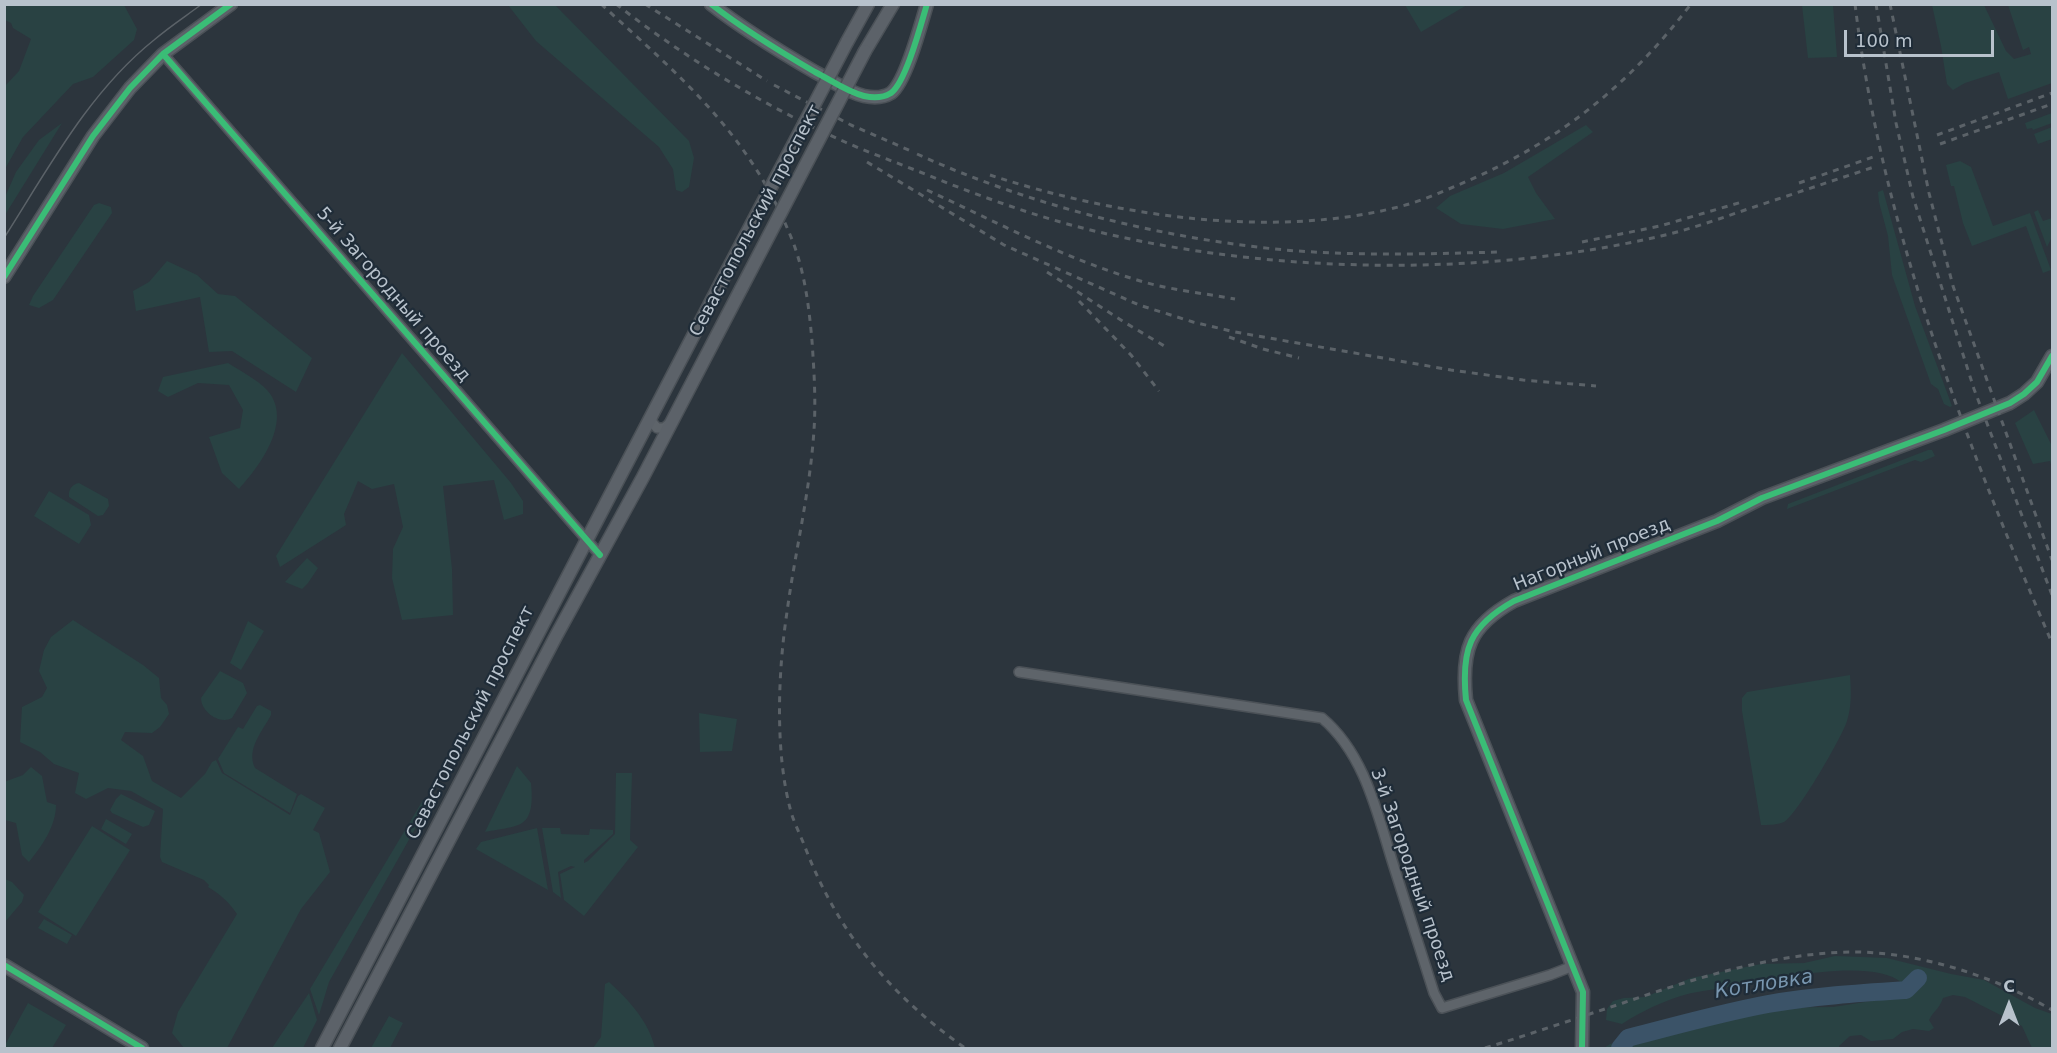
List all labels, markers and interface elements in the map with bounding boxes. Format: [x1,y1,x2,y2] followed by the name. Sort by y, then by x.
[1847,18,1997,56] scale bar
[1855,30,1913,51] text: 100 m
[685,101,827,341] street label: Севастопольский проспект
[311,203,475,387] street label: 5-й Загородный проезд
[1510,514,1674,596] street label: Нагорный проезд
[402,602,540,844] street label: Севастопольский проспект
[1365,766,1459,984] street label: 3-й Загородный проезд
[1713,965,1815,1005] water label: Котловка
[1979,975,2039,1035] north arrow
[2003,977,2015,996] text: С

